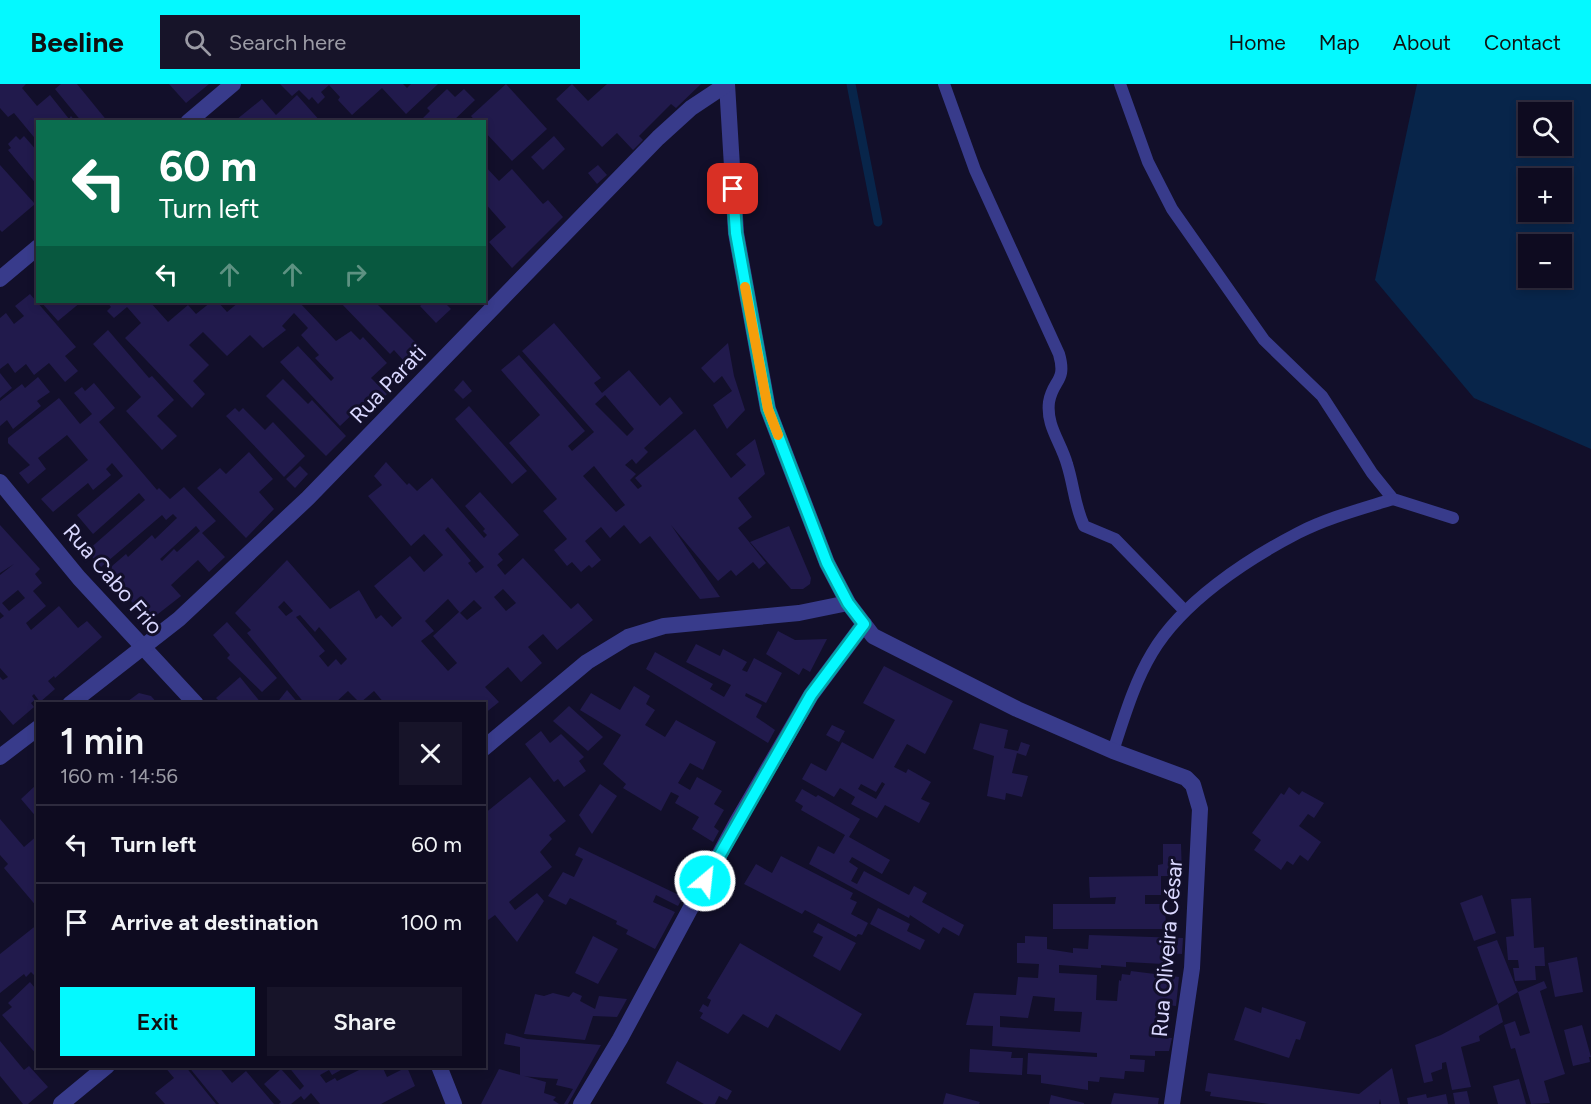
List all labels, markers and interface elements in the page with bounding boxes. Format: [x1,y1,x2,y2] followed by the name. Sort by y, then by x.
[160,15,580,69] search box
[30,25,124,59] text: Beeline
[181,26,214,59] icon: search
[229,29,346,56] text: Search here
[1229,30,1286,55] text: Home
[1319,30,1360,55] text: Map
[1393,30,1451,55] text: About
[1484,30,1561,55] text: Contact
[1518,102,1572,288] map controls
[1518,102,1572,156] button: search
[159,141,257,192] text: 60 m
[60,144,138,222] icon: left
[707,163,758,214] pin
[1518,168,1572,222] button: +
[716,172,749,205] icon: arrive
[159,192,259,225] text: Turn left
[1518,234,1572,288] button: −
[150,258,183,291] icon: left
[213,258,246,291] icon: ahead
[276,258,309,291] icon: ahead
[339,258,372,291] icon: right
[344,339,432,429] street label: Rua Parati
[58,518,168,640] street label: Rua Cabo Frio
[60,720,144,763] text: 1 min
[399,722,462,785] button: close
[60,764,178,788] text: 160 m · 14:56
[60,828,93,861] icon: left
[111,831,197,858] text: Turn left
[411,831,462,858] text: 60 m
[673,849,737,913] position arrow
[1146,857,1188,1038] street label: Rua Oliveira César
[60,906,93,939] icon: arrive
[111,909,319,936] text: Arrive at destination
[401,909,462,936] text: 100 m
[60,987,255,1056] button: Exit
[267,987,462,1056] button: Share

